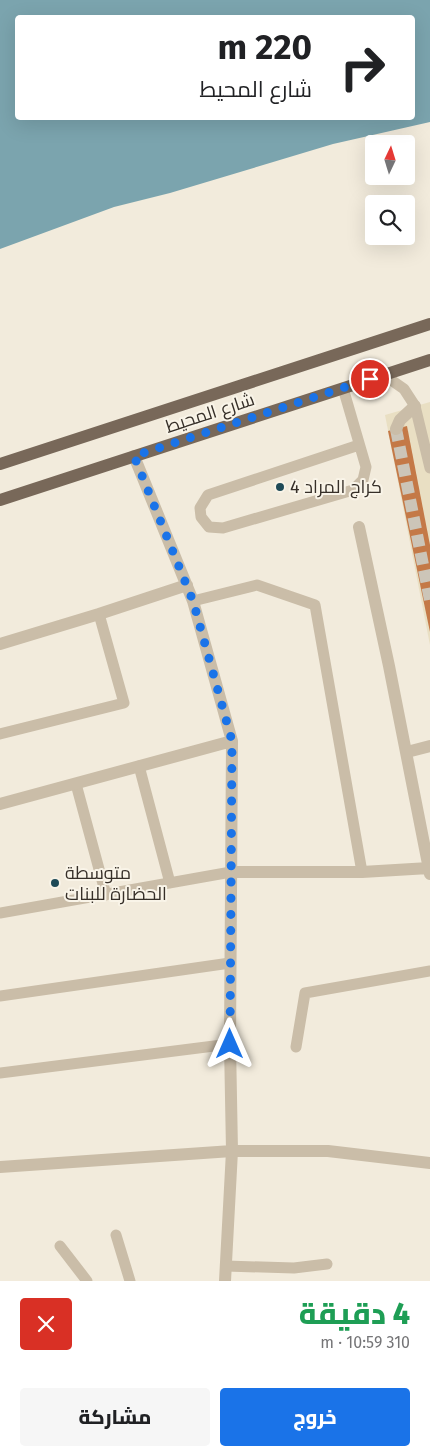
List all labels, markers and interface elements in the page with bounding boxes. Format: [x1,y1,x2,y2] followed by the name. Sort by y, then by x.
[217,26,312,68] text: 220 m
[330,35,395,100] icon: right
[199,76,312,103] text: شارع المحيط
[365,135,415,185] north arrow
[365,135,415,245] map controls
[365,195,415,245] button: search
[349,358,391,400] pin
[356,365,384,393] icon: arrive
[163,388,257,439] street label: شارع المحيط
[290,476,382,499] place label: كراج المراد 4
[274,481,286,493] marker: كراج المراد 4
[65,862,167,905] place label: متوسطة الحضارة للبنات
[49,877,61,889] marker: متوسطة الحضارة للبنات
[203,1017,255,1069] position arrow
[299,1296,410,1332] text: 4 دقيقة
[20,1298,72,1350] button: close
[320,1333,410,1352] text: 310 m · 10:59
[20,1388,210,1446] button: مشاركة
[220,1388,410,1446] button: خروج

